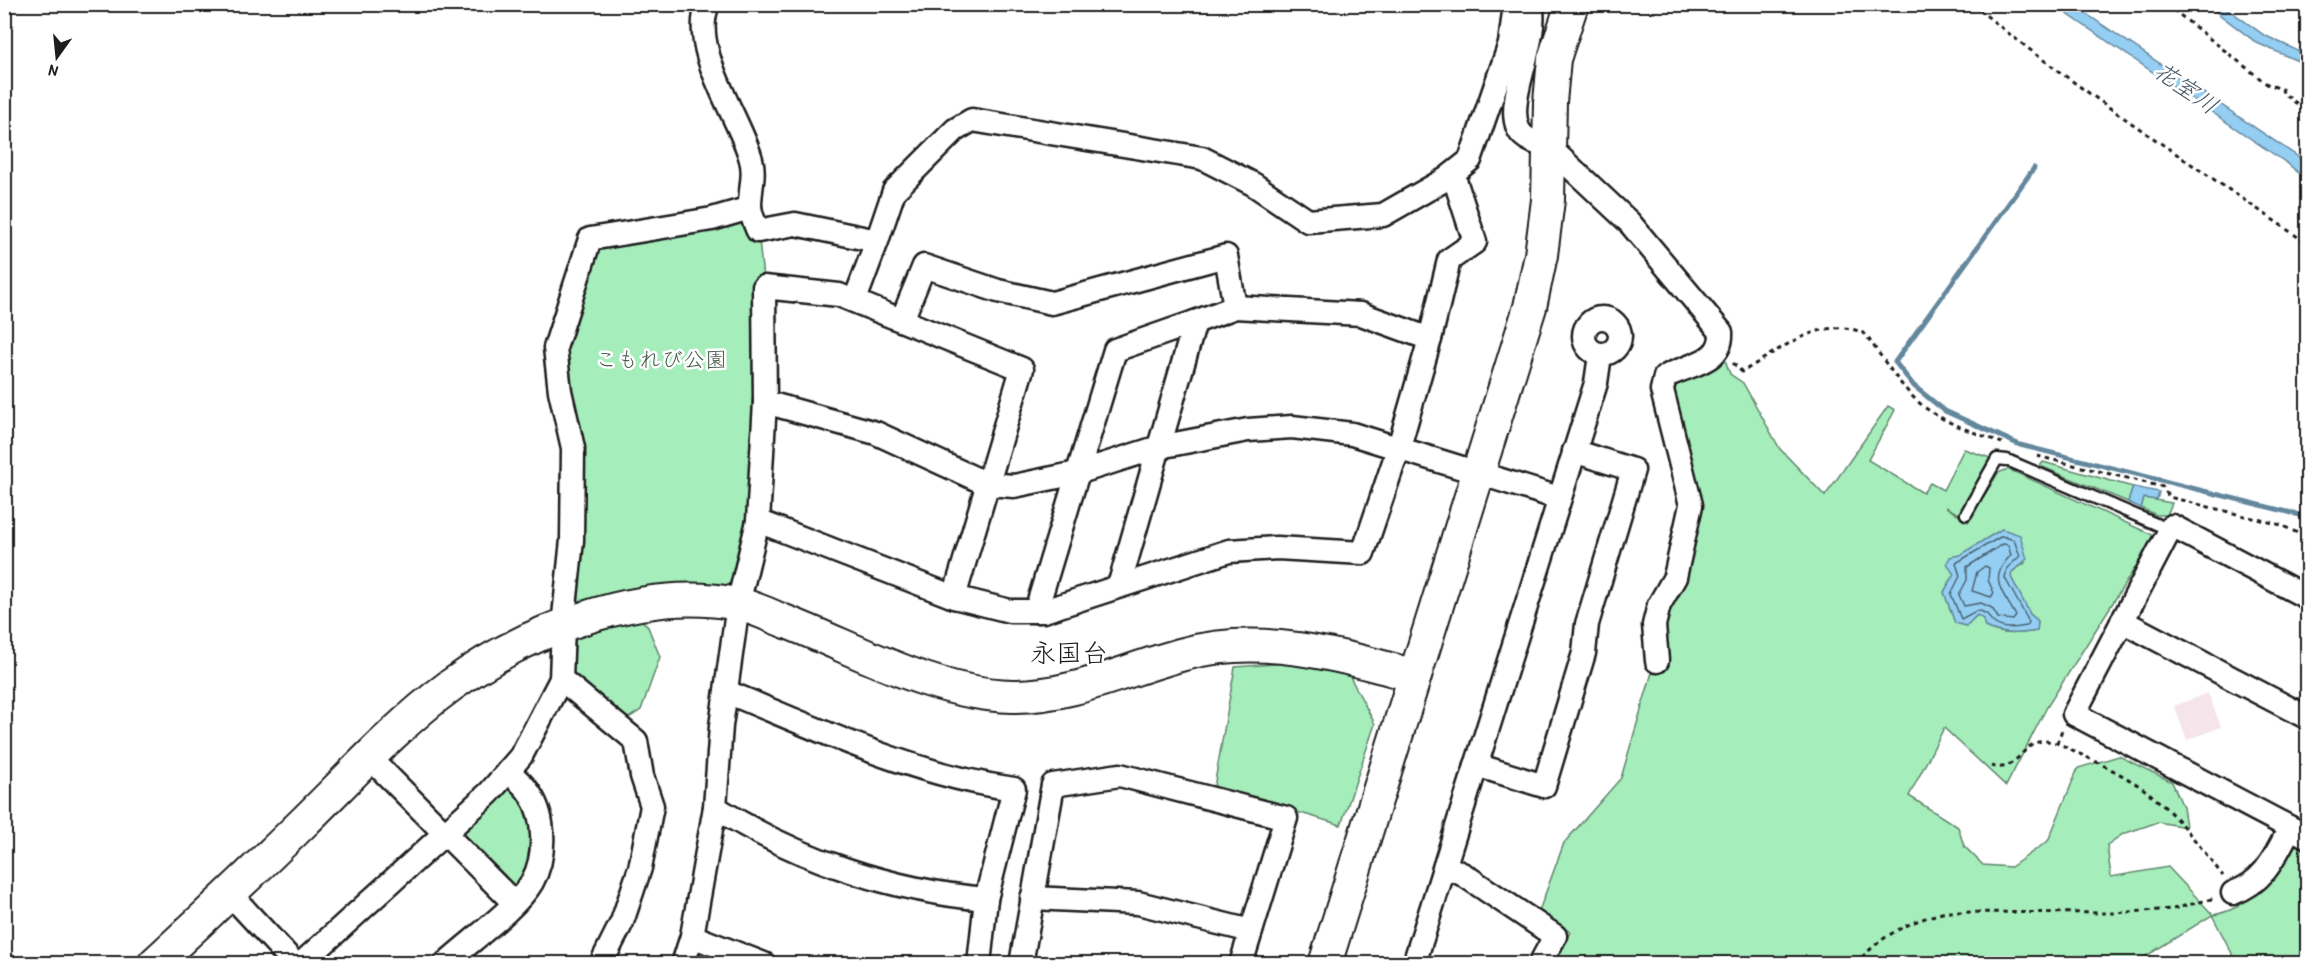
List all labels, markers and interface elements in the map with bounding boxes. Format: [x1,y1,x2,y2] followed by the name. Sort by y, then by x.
[27,27,87,87] north arrow
[2148,53,2225,121] water label: 花室川
[46,60,60,83] text: N
[595,344,727,374] park label: こもれび公園
[1030,635,1108,670] district label: 永国台

